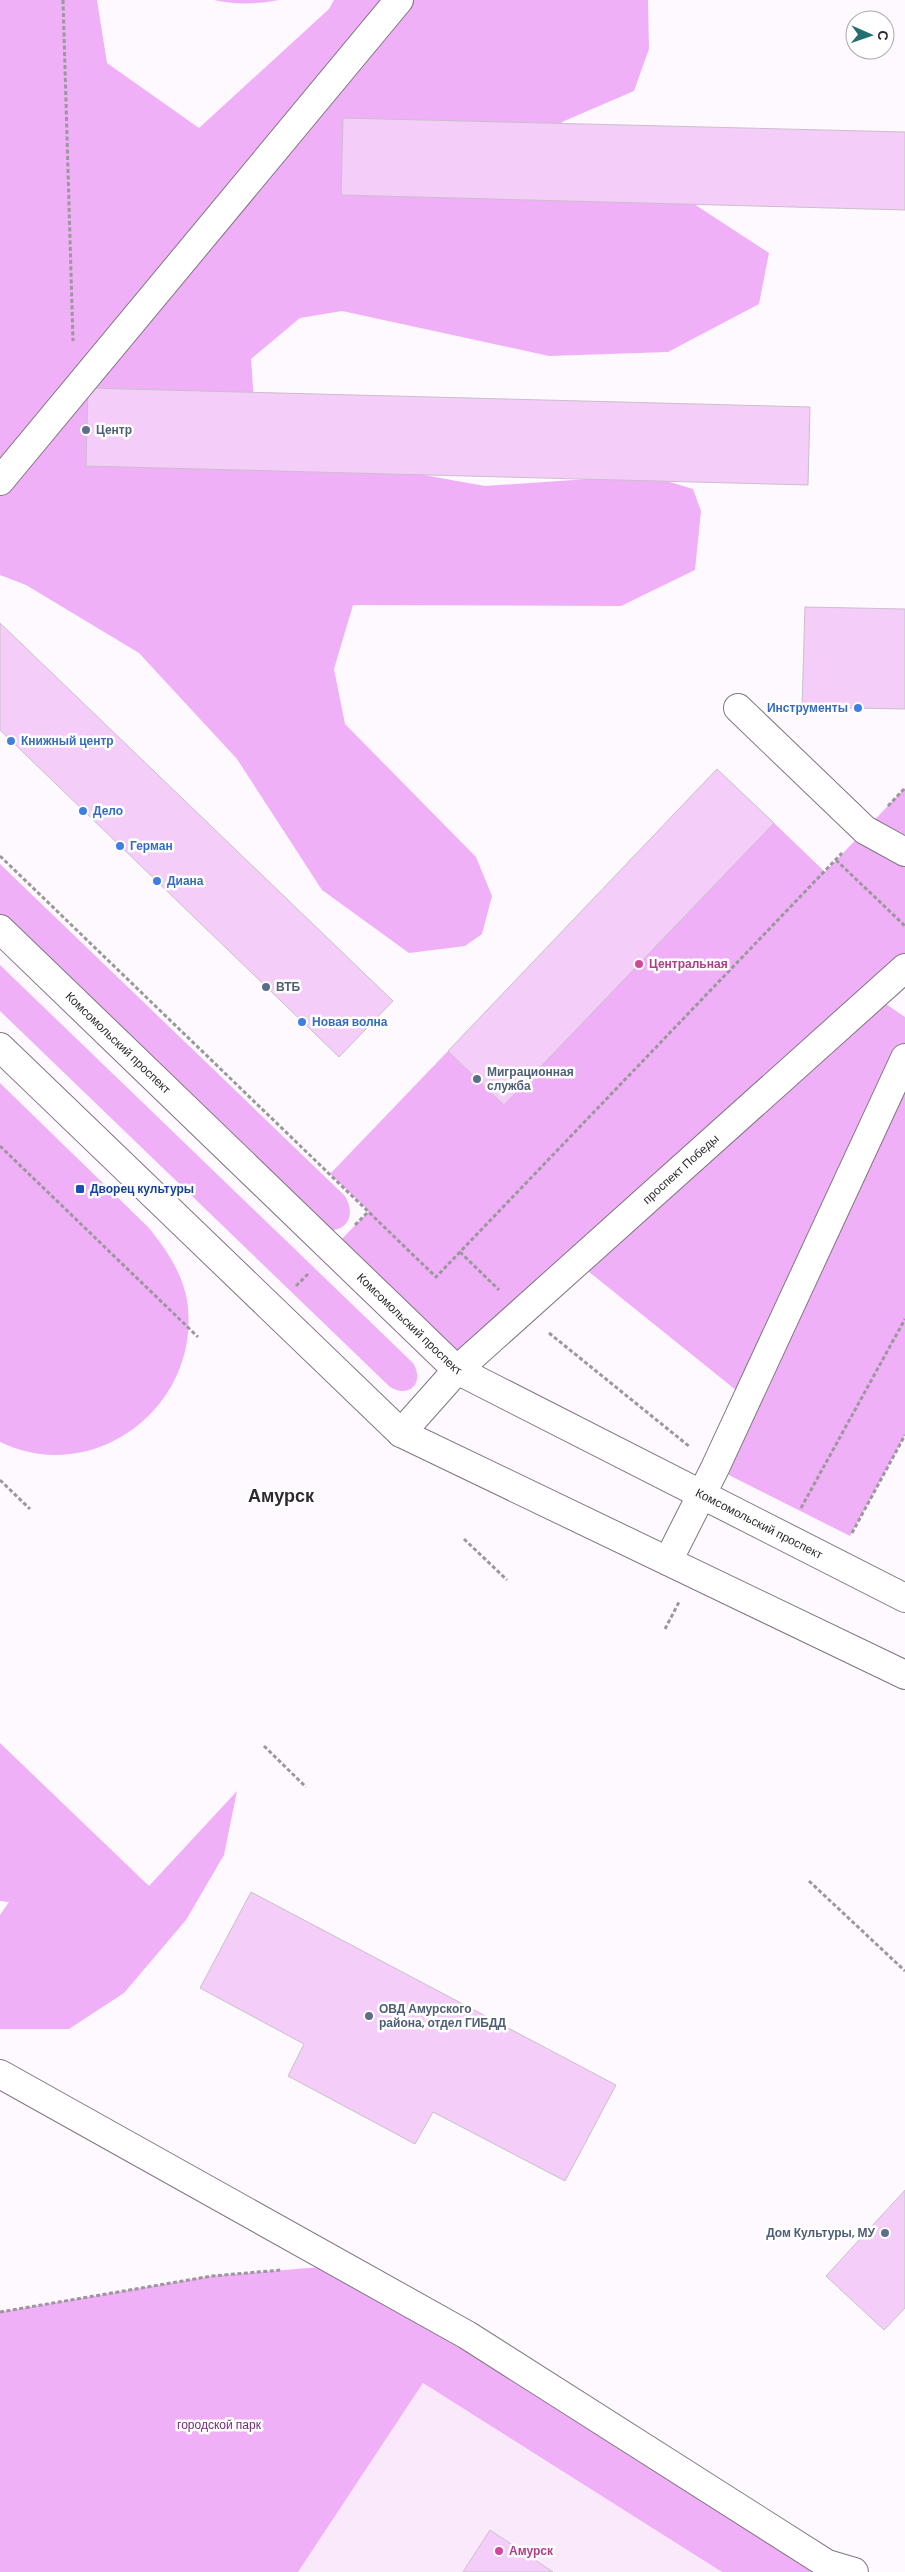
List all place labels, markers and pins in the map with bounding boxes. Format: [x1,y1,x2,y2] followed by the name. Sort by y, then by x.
[96,422,132,438] place label: Центр
[80,424,92,436] marker: Центр
[767,700,848,716] place label: Инструменты
[852,702,864,714] marker: Инструменты
[21,733,114,749] place label: Книжный центр
[5,735,17,747] marker: Книжный центр
[93,803,123,819] place label: Дело
[77,805,89,817] marker: Дело
[130,838,173,854] place label: Герман
[114,840,126,852] marker: Герман
[167,873,204,889] place label: Диана
[151,875,163,887] marker: Диана
[649,956,728,972] place label: Центральная
[633,958,645,970] marker: Центральная
[276,979,301,995] place label: ВТБ
[260,981,272,993] marker: ВТБ
[312,1014,388,1030] place label: Новая волна
[296,1016,308,1028] marker: Новая волна
[487,1064,574,1094] place label: Миграционная служба
[471,1073,483,1085] marker: Миграционная служба
[90,1181,194,1197] place label: Дворец культуры
[74,1183,86,1195] marker: Дворец культуры
[379,2001,506,2031] place label: ОВД Амурского района, отдел ГИБДД
[363,2010,375,2022] marker: ОВД Амурского района, отдел ГИБДД
[766,2225,876,2241] place label: Дом Культуры, МУ
[879,2227,891,2239] marker: Дом Культуры, МУ
[509,2543,554,2559] place label: Амурск
[493,2545,505,2557] marker: Амурск

